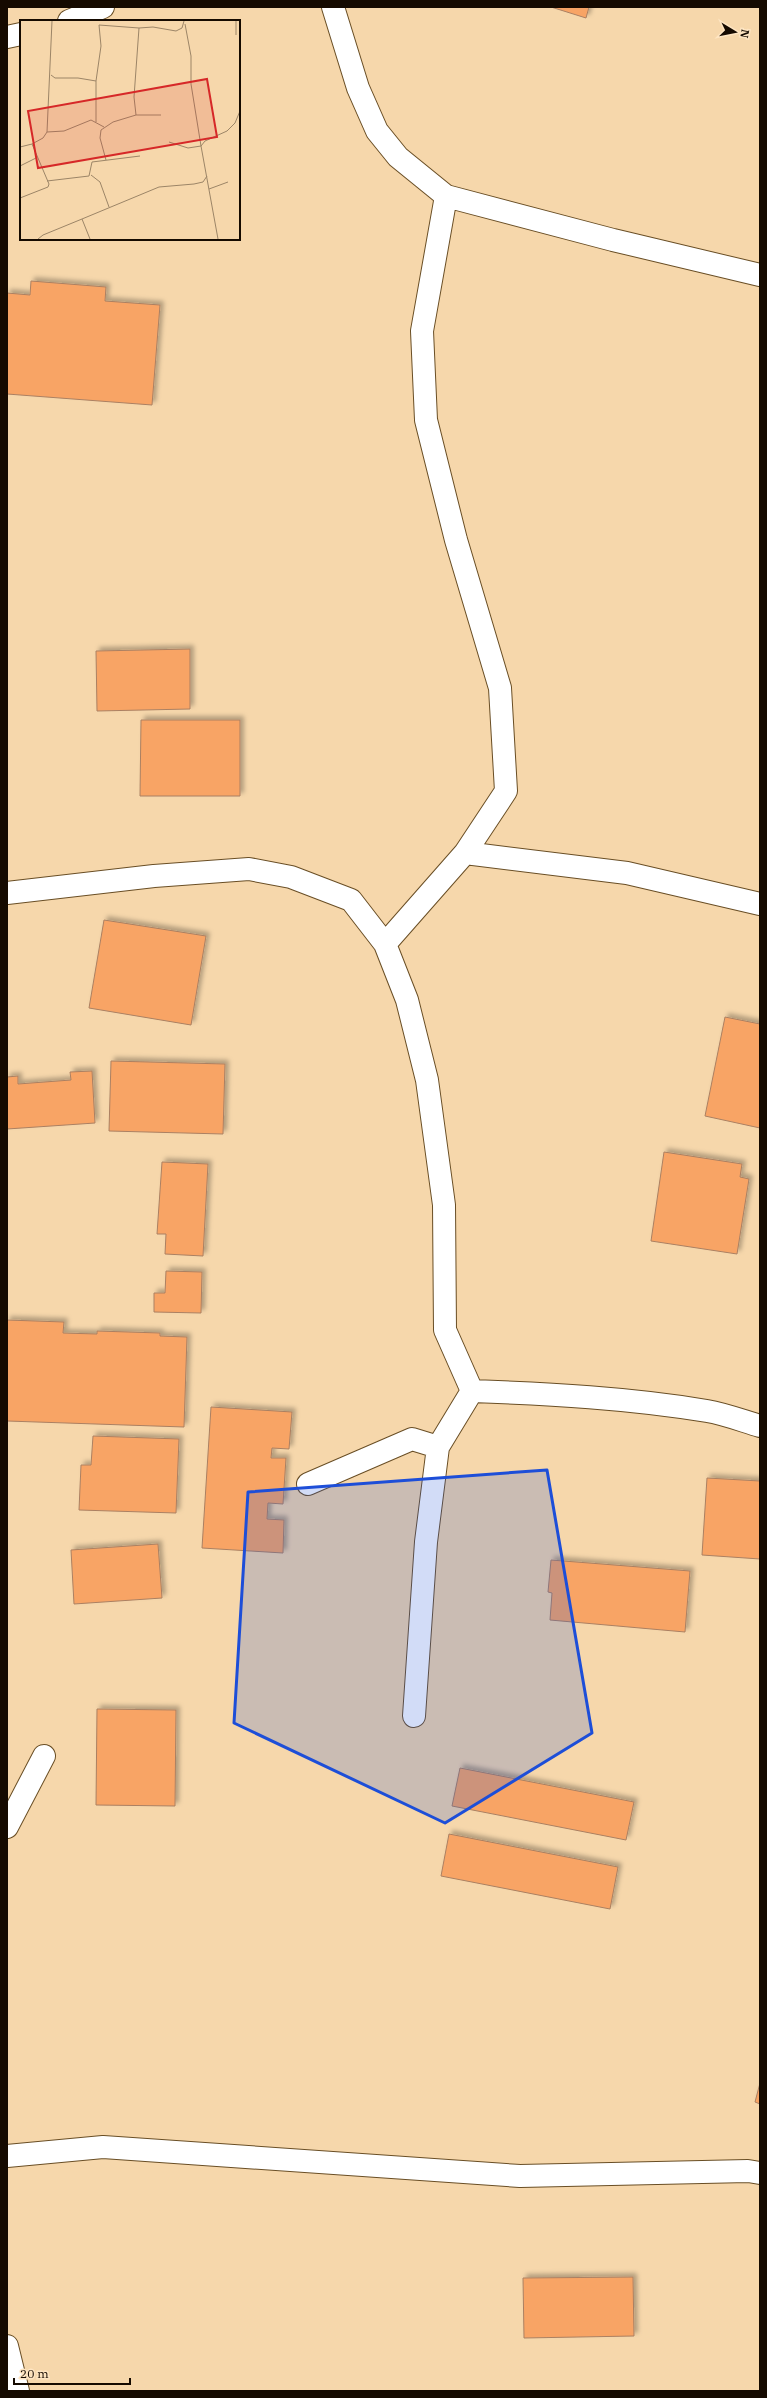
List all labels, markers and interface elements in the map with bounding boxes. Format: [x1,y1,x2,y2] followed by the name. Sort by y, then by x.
[715,12,755,52] north arrow
[20,20,240,240] inset map
[737,28,752,40] text: N
[14,2360,130,2386] scale bar
[20,2366,49,2381] text: 20 m

